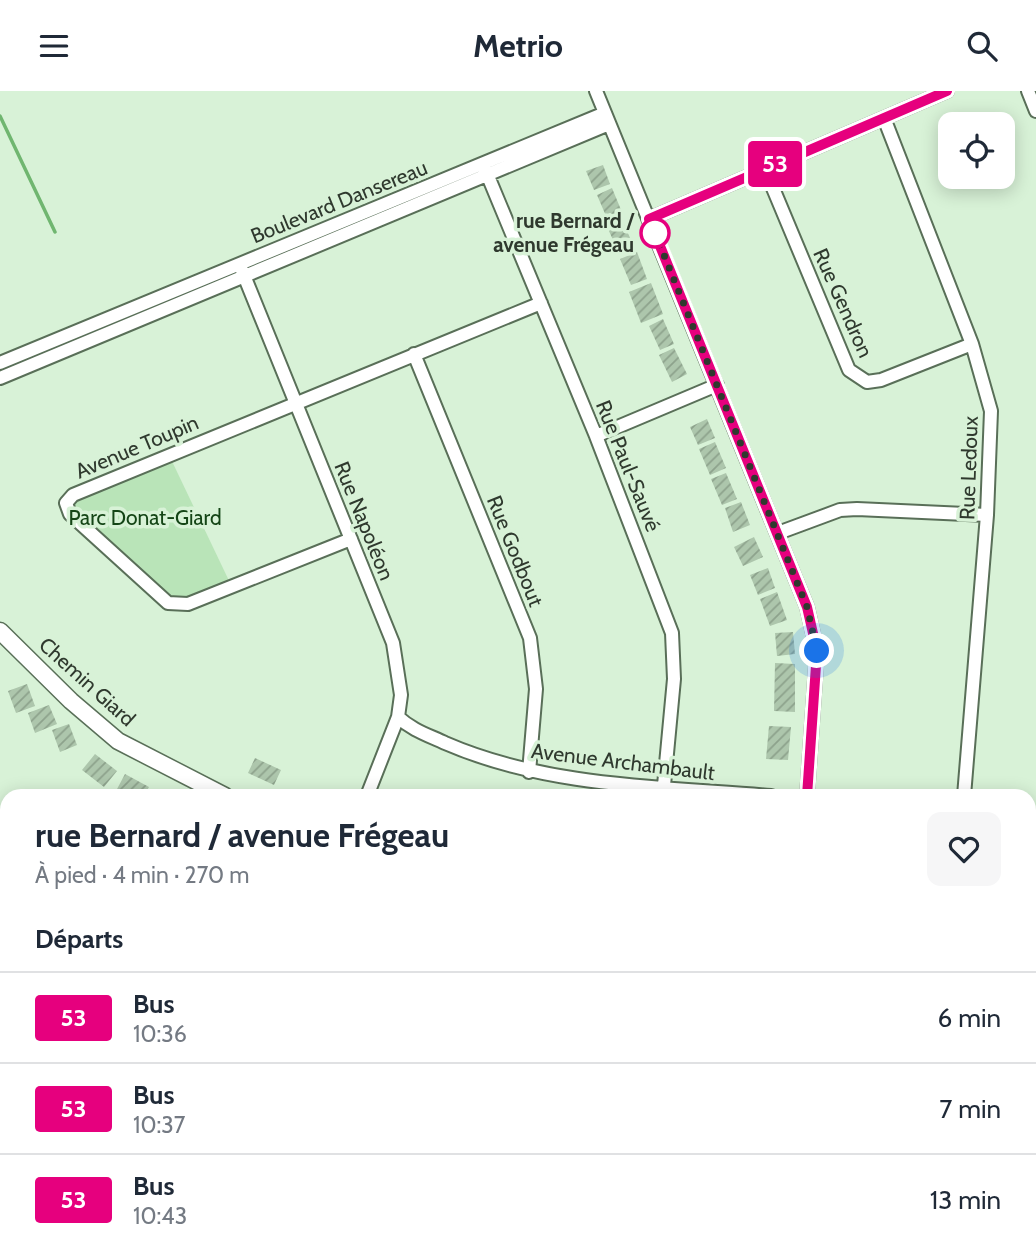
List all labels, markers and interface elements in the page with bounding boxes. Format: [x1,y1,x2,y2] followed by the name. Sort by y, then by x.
[473,26,563,65] text: Metrio
[35,27,73,65] icon: menu
[963,27,1001,65] icon: search
[938,112,1015,189] map controls
[938,112,1015,189] button: locate
[744,141,806,187] line badge: 53
[762,149,788,178] text: 53
[247,155,431,248] street label: Boulevard Dansereau
[493,208,635,257] place label: rue Bernard / avenue Frégeau
[640,218,670,248] marker: rue Bernard / avenue Frégeau
[808,244,879,361] street label: Rue Gendron
[591,396,666,535] street label: Rue Paul-Sauvé
[71,409,202,484] street label: Avenue Toupin
[954,415,983,520] street label: Rue Ledoux
[329,458,400,584] street label: Rue Napoléon
[482,492,549,610] street label: Rue Godbout
[68,505,222,530] park label: Parc Donat-Giard
[34,632,141,731] street label: Chemin Giard
[799,633,834,668] your location
[530,738,716,785] street label: Avenue Archambault
[927,812,1001,886] button: heart
[35,815,449,855] text: rue Bernard / avenue Frégeau
[35,861,249,889] text: À pied · 4 min · 270 m
[35,923,123,955] text: Départs
[133,988,174,1020] text: Bus
[938,1002,1001,1034] text: 6 min
[61,1003,86,1032] text: 53
[133,1020,187,1048] text: 10:36
[133,1079,174,1111] text: Bus
[939,1093,1001,1125] text: 7 min
[61,1094,86,1123] text: 53
[133,1111,185,1139] text: 10:37
[133,1170,174,1202] text: Bus
[930,1184,1001,1216] text: 13 min
[61,1185,86,1214] text: 53
[133,1202,187,1230] text: 10:43

